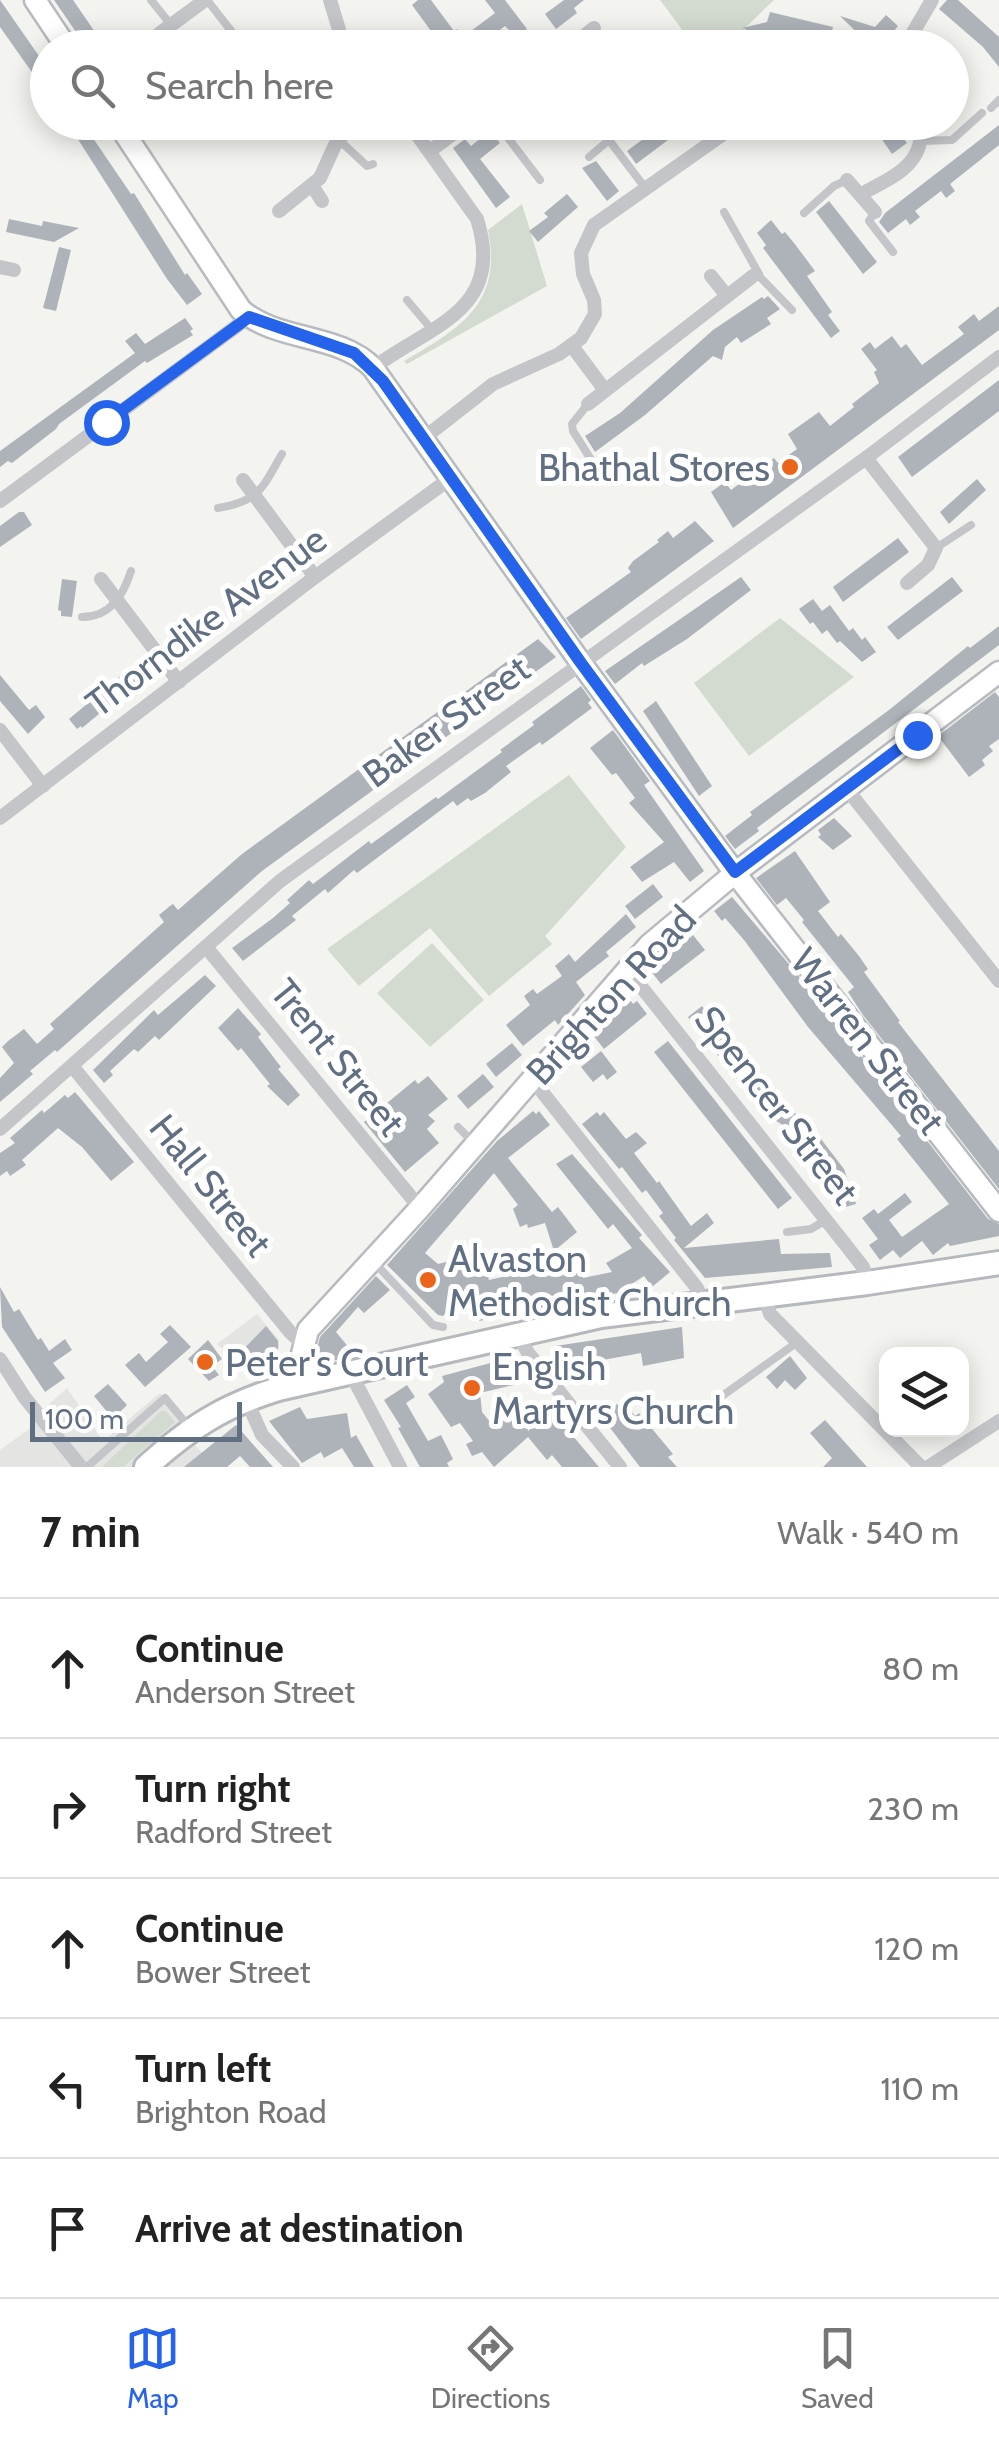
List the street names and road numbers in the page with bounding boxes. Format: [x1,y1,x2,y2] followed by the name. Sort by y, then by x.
[77,515,335,727] street label: Thorndike Avenue
[353,645,539,797] street label: Baker Street
[516,896,706,1094] street label: Brighton Road
[781,939,955,1144] street label: Warren Street
[261,969,415,1145] street label: Trent Street
[685,997,869,1214] street label: Spencer Street
[140,1105,283,1266] street label: Hall Street

